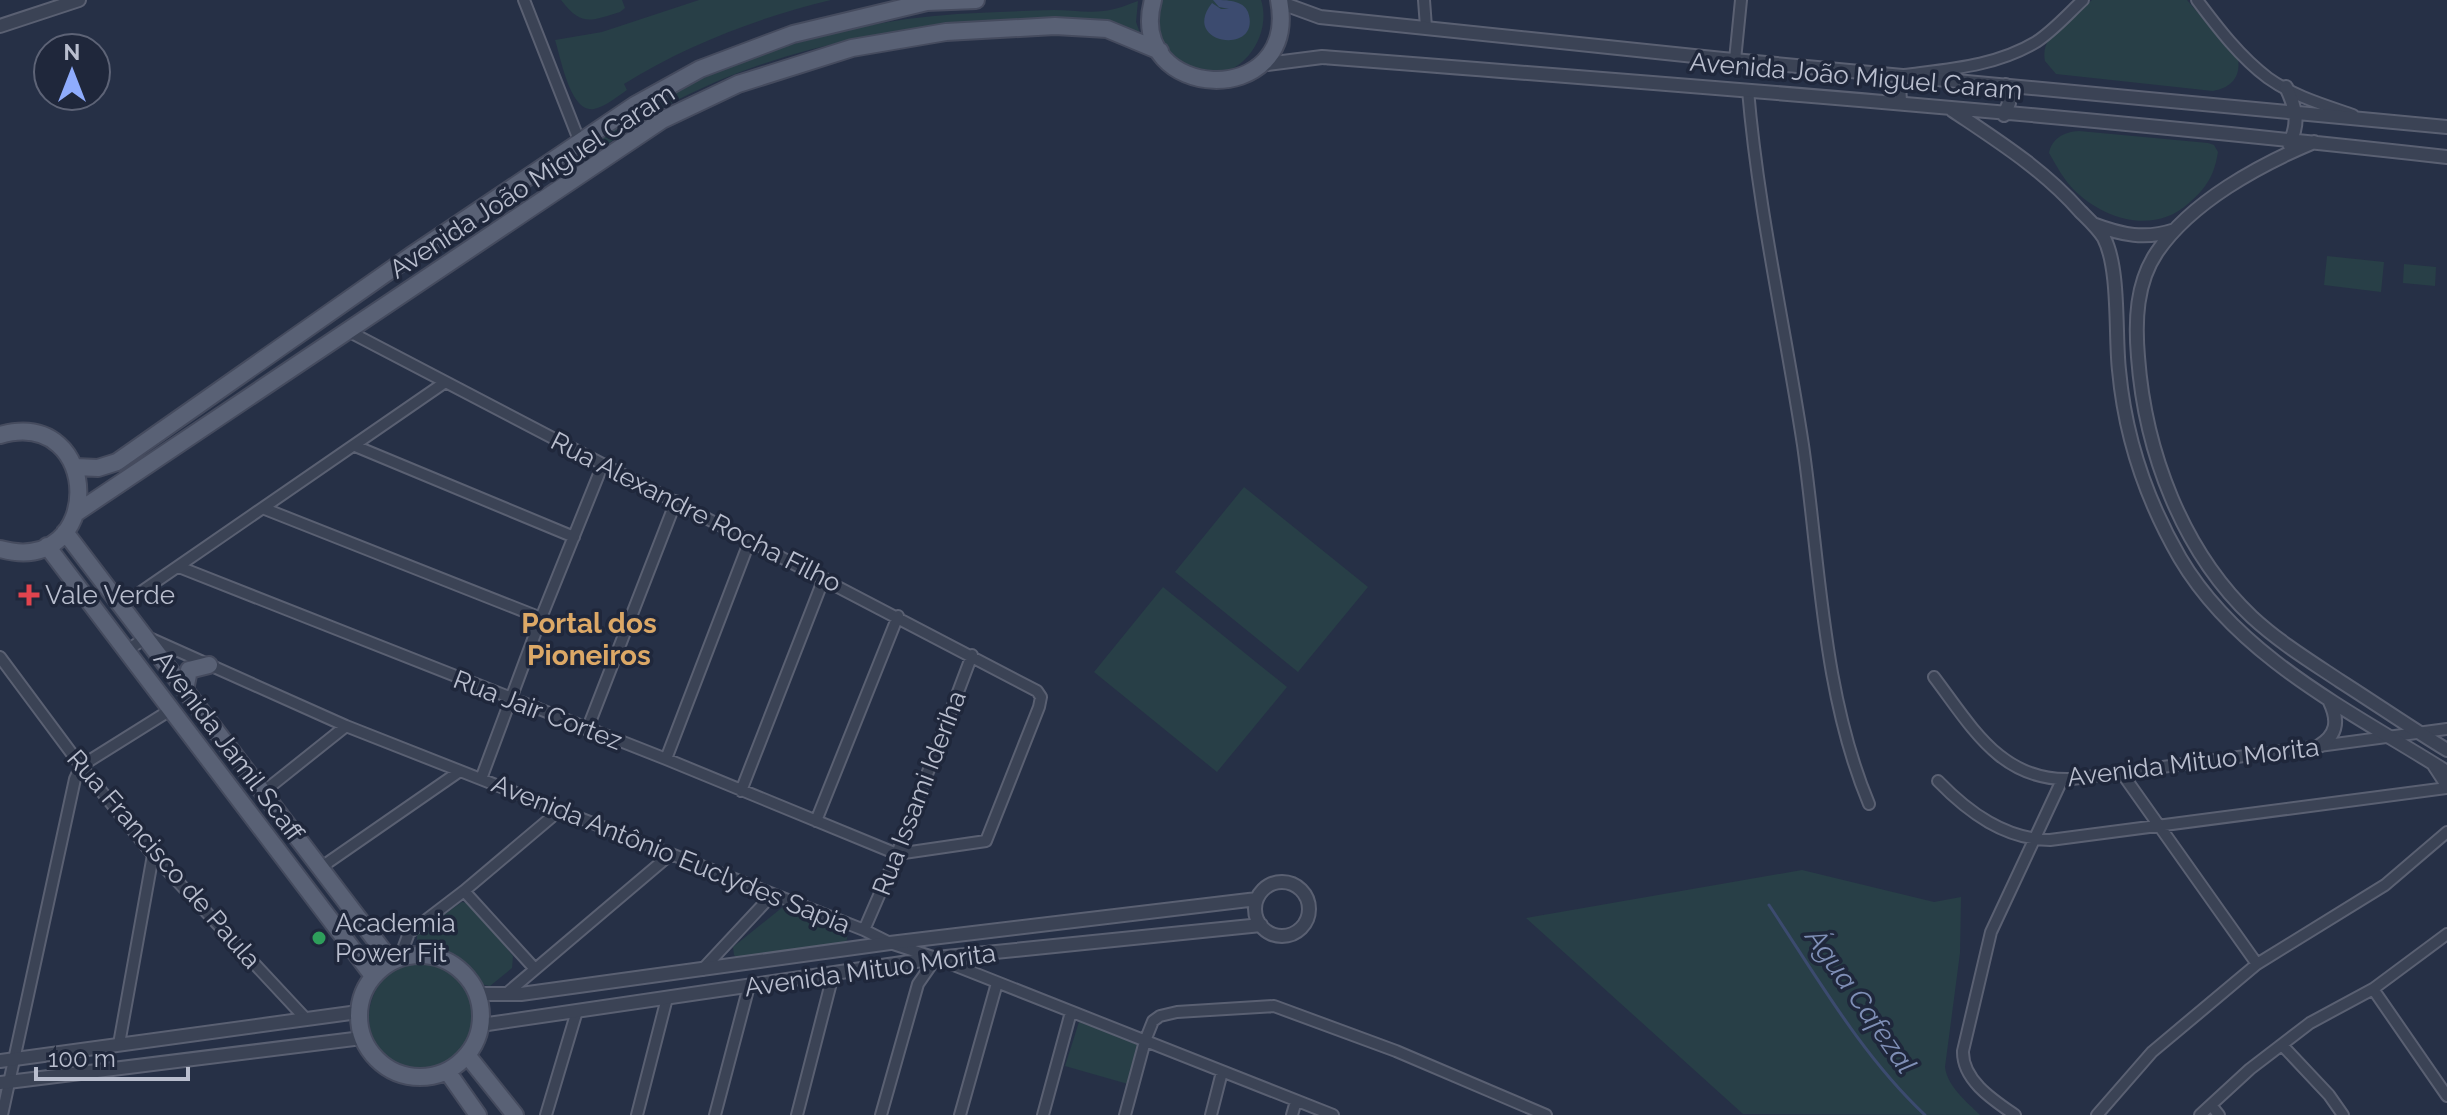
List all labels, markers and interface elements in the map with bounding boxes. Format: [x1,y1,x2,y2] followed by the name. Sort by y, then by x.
[32,32,112,112] north arrow
[64,39,80,65] text: N
[1688,47,2024,105] street label: Avenida João Miguel Caram
[384,78,680,284] street label: Avenida João Miguel Caram
[546,426,846,598] street label: Rua Alexandre Rocha Filho
[45,580,175,610] place label: Vale Verde
[20,586,38,604] marker: Vale Verde
[521,607,657,672] district label: Portal dos Pioneiros
[148,645,311,848] street label: Avenida Jamil Scaff
[449,664,627,756] street label: Rua Jair Cortez
[866,686,972,900] street label: Rua Issami Ideriha
[2065,732,2321,792] street label: Avenida Mituo Morita
[61,744,267,974] street label: Rua Francisco de Paula
[487,768,855,940] street label: Avenida Antônio Euclydes Sapia
[335,908,456,968] place label: Academia Power Fit
[1798,920,1923,1080] water label: Água Cafezal
[310,929,328,947] marker: Academia Power Fit
[742,937,998,1003] street label: Avenida Mituo Morita
[36,1031,188,1081] scale bar
[48,1044,116,1073] text: 100 m

